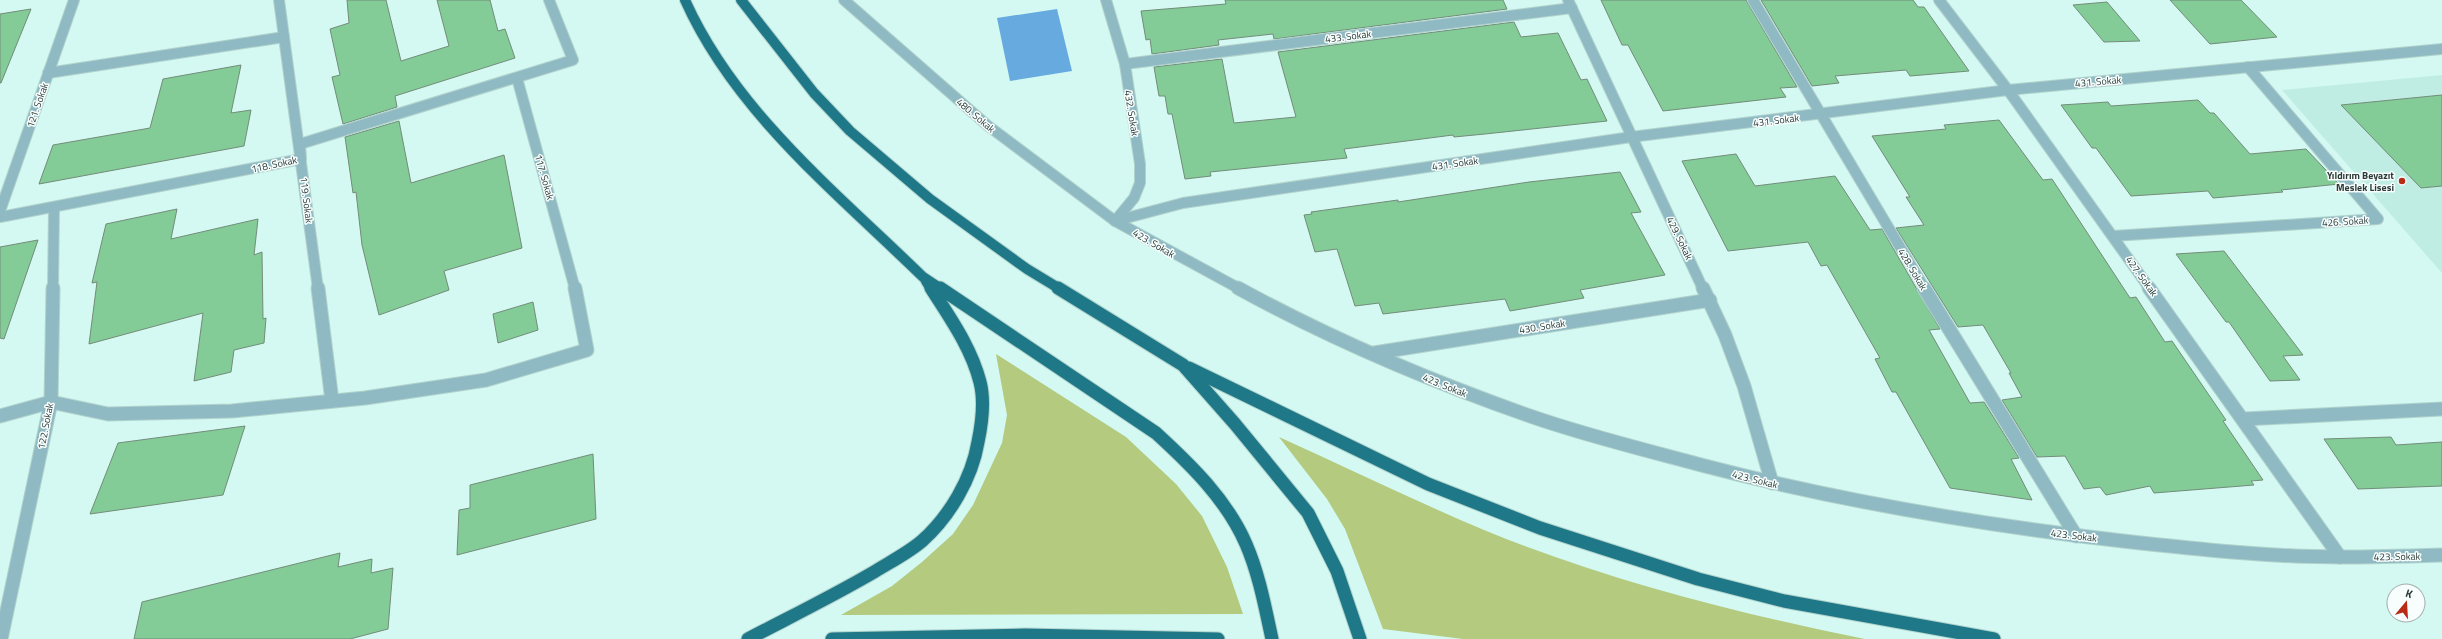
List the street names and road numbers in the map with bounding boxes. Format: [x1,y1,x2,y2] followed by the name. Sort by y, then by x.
[1324,26,1372,47] street label: 433. Sokak
[2074,72,2122,91] street label: 431. Sokak
[23,81,52,130] street label: 121. Sokak
[1120,89,1143,137] street label: 432. Sokak
[953,95,998,136] street label: 480. Sokak
[1752,110,1800,131] street label: 431. Sokak
[250,152,299,177] street label: 118. Sokak
[531,153,558,202] street label: 117. Sokak
[1431,153,1479,174] street label: 431. Sokak
[296,176,317,224] street label: 119. Sokak
[2321,212,2369,231] street label: 426. Sokak
[1663,214,1697,263] street label: 429. Sokak
[1130,225,1178,262] street label: 423. Sokak
[1894,245,1931,293] street label: 428. Sokak
[2122,253,2161,300] street label: 427. Sokak
[1518,315,1566,338] street label: 430. Sokak
[1420,370,1469,401] street label: 423. Sokak
[34,402,57,450] street label: 122. Sokak
[1731,467,1779,492] street label: 423. Sokak
[2050,525,2098,546] street label: 423. Sokak
[2374,549,2421,564] street label: 423. Sokak

